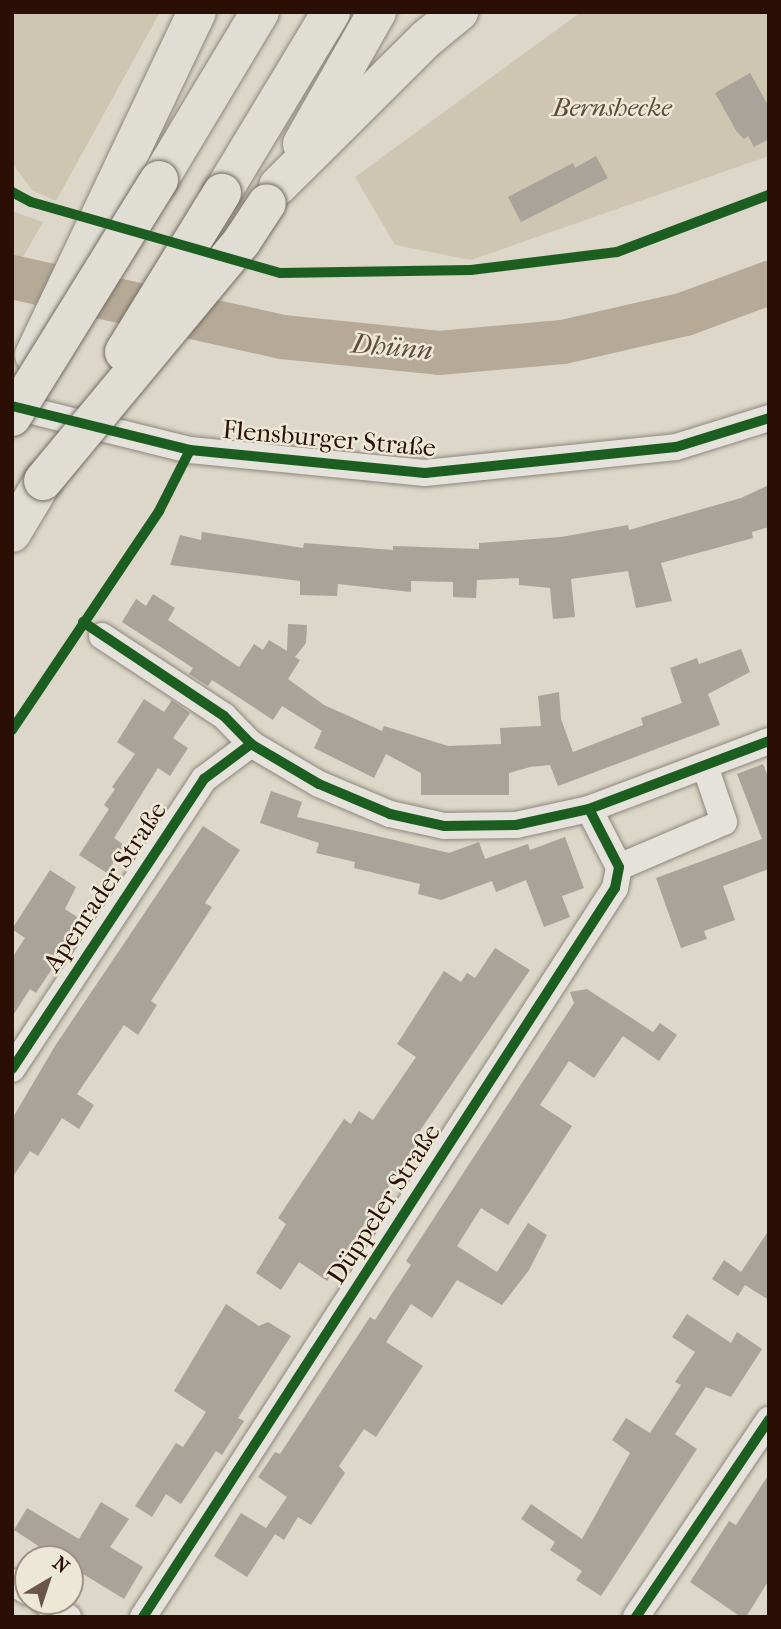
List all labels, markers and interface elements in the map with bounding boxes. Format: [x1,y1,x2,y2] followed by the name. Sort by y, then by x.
[552,92,672,124] park label: Bernshecke
[350,327,434,367] water label: Dhünn
[221,414,437,464] street label: Flensburger Straße
[37,796,173,978] street label: Apenrader Straße
[321,1118,447,1290] street label: Düppeler Straße
[14,1545,84,1615] north arrow
[48,1552,73,1578] text: N

